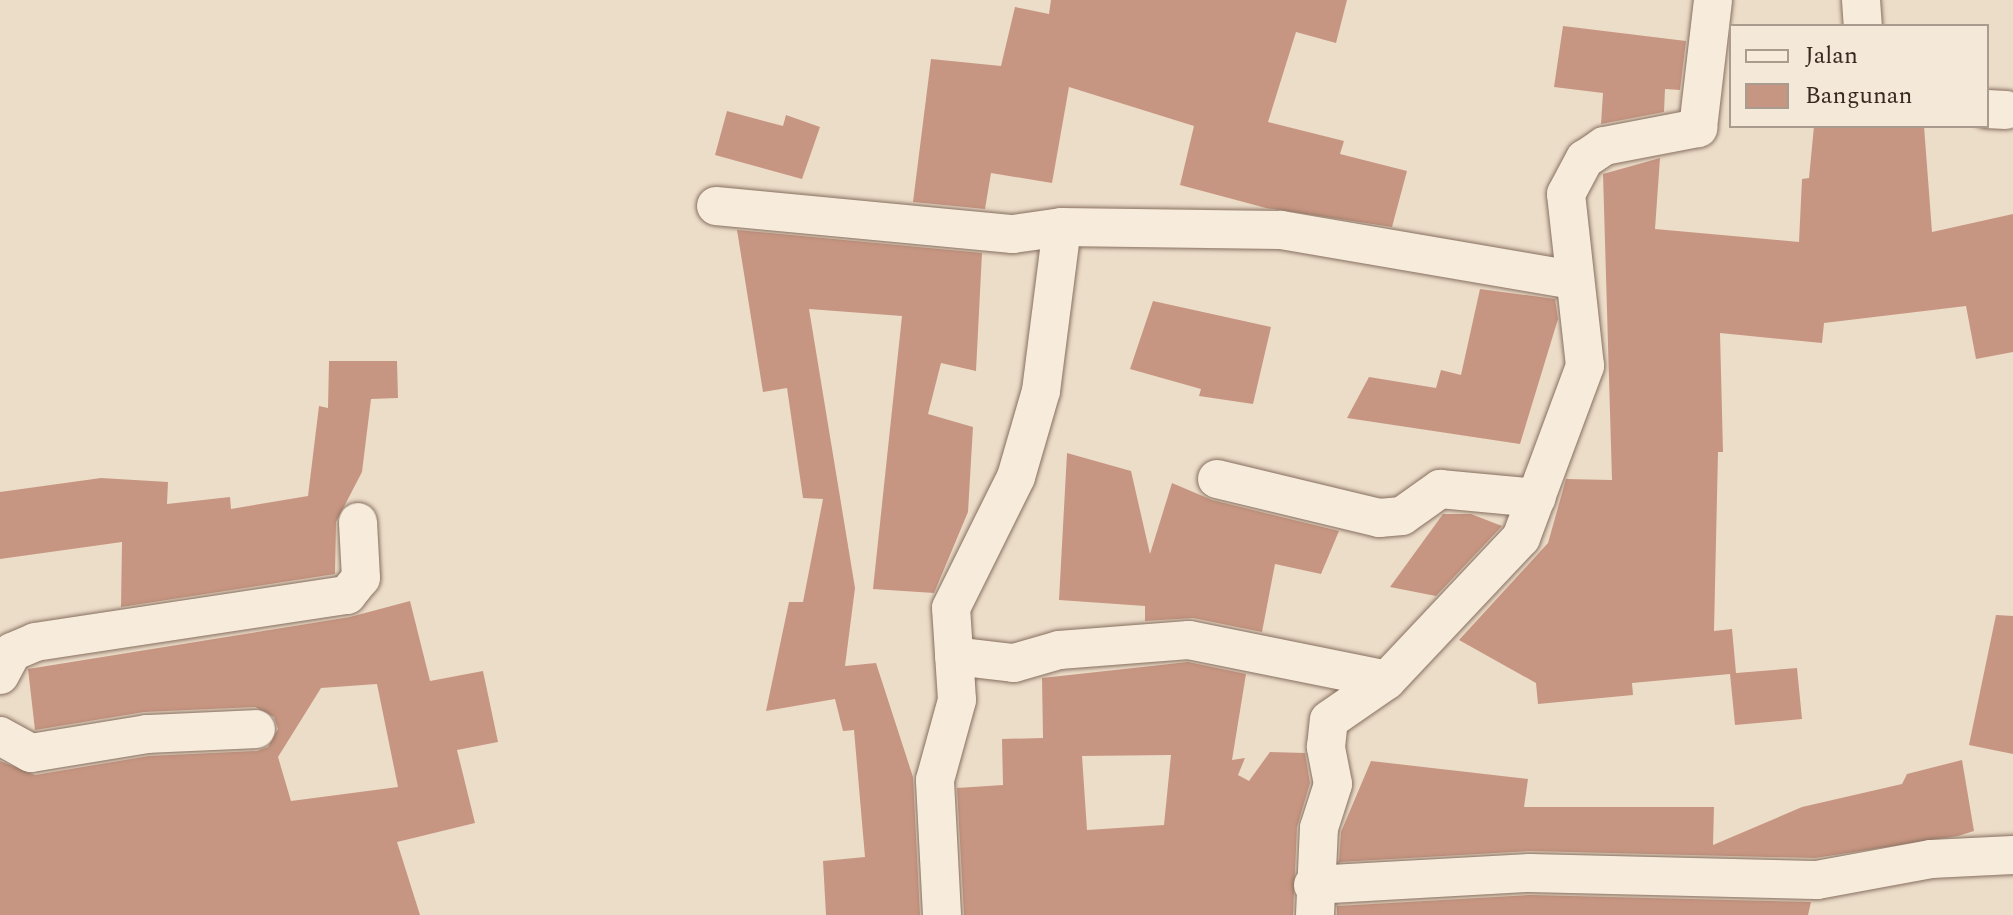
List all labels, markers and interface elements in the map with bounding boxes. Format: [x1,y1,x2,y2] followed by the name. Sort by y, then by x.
[1729,24,1989,128] legend
[1805,38,1858,74] text: Jalan
[1805,78,1913,114] text: Bangunan

